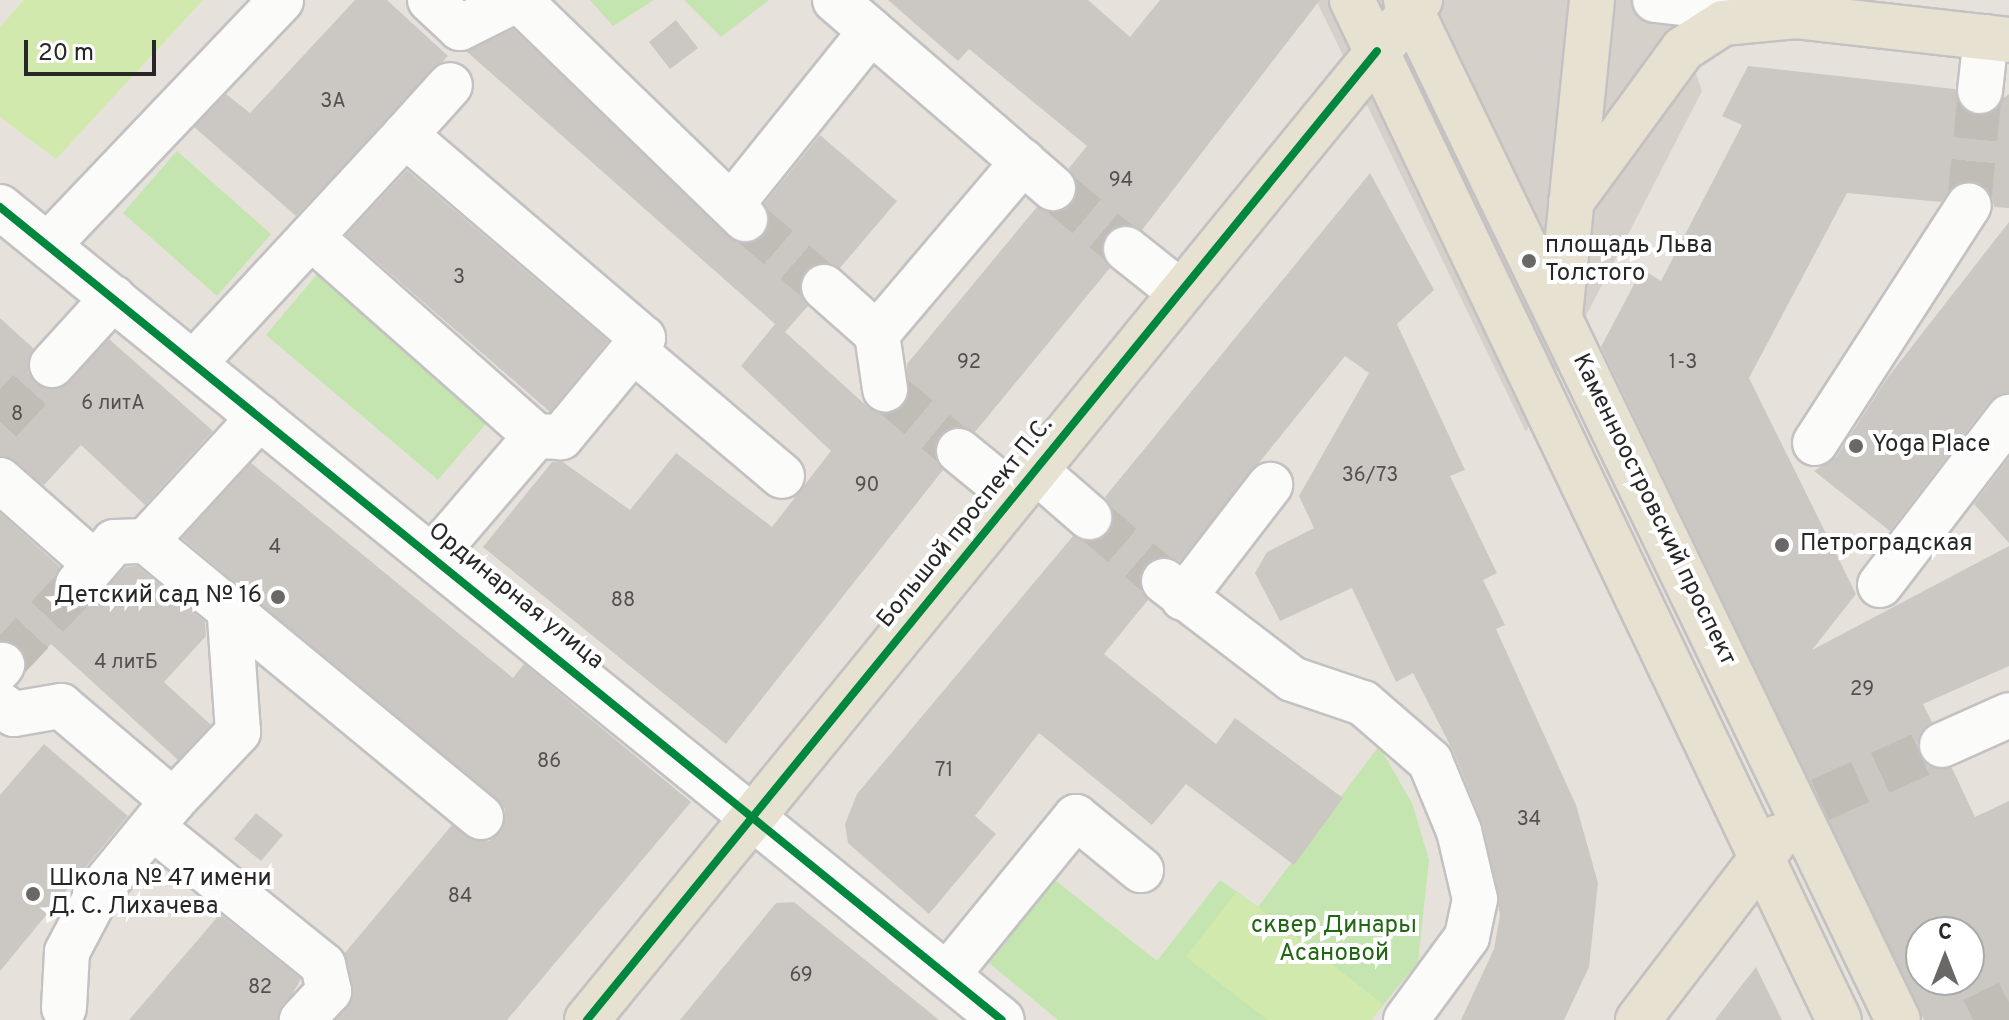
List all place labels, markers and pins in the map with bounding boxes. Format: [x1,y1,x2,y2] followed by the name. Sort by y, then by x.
[1545,233,1712,289] place label: площадь Льва Толстого
[1520,252,1538,270] marker: площадь Льва Толстого
[1872,432,1990,460] place label: Yoga Place
[1847,437,1865,455] marker: Yoga Place
[1800,531,1973,559] place label: Петроградская
[1771,534,1793,556] marker: Петроградская
[54,583,262,611] place label: Детский сад № 16
[269,588,287,606] marker: Детский сад № 16
[49,866,273,922] place label: Школа № 47 имени Д. С. Лихачева
[24,885,42,903] marker: Школа № 47 имени Д. С. Лихачева

